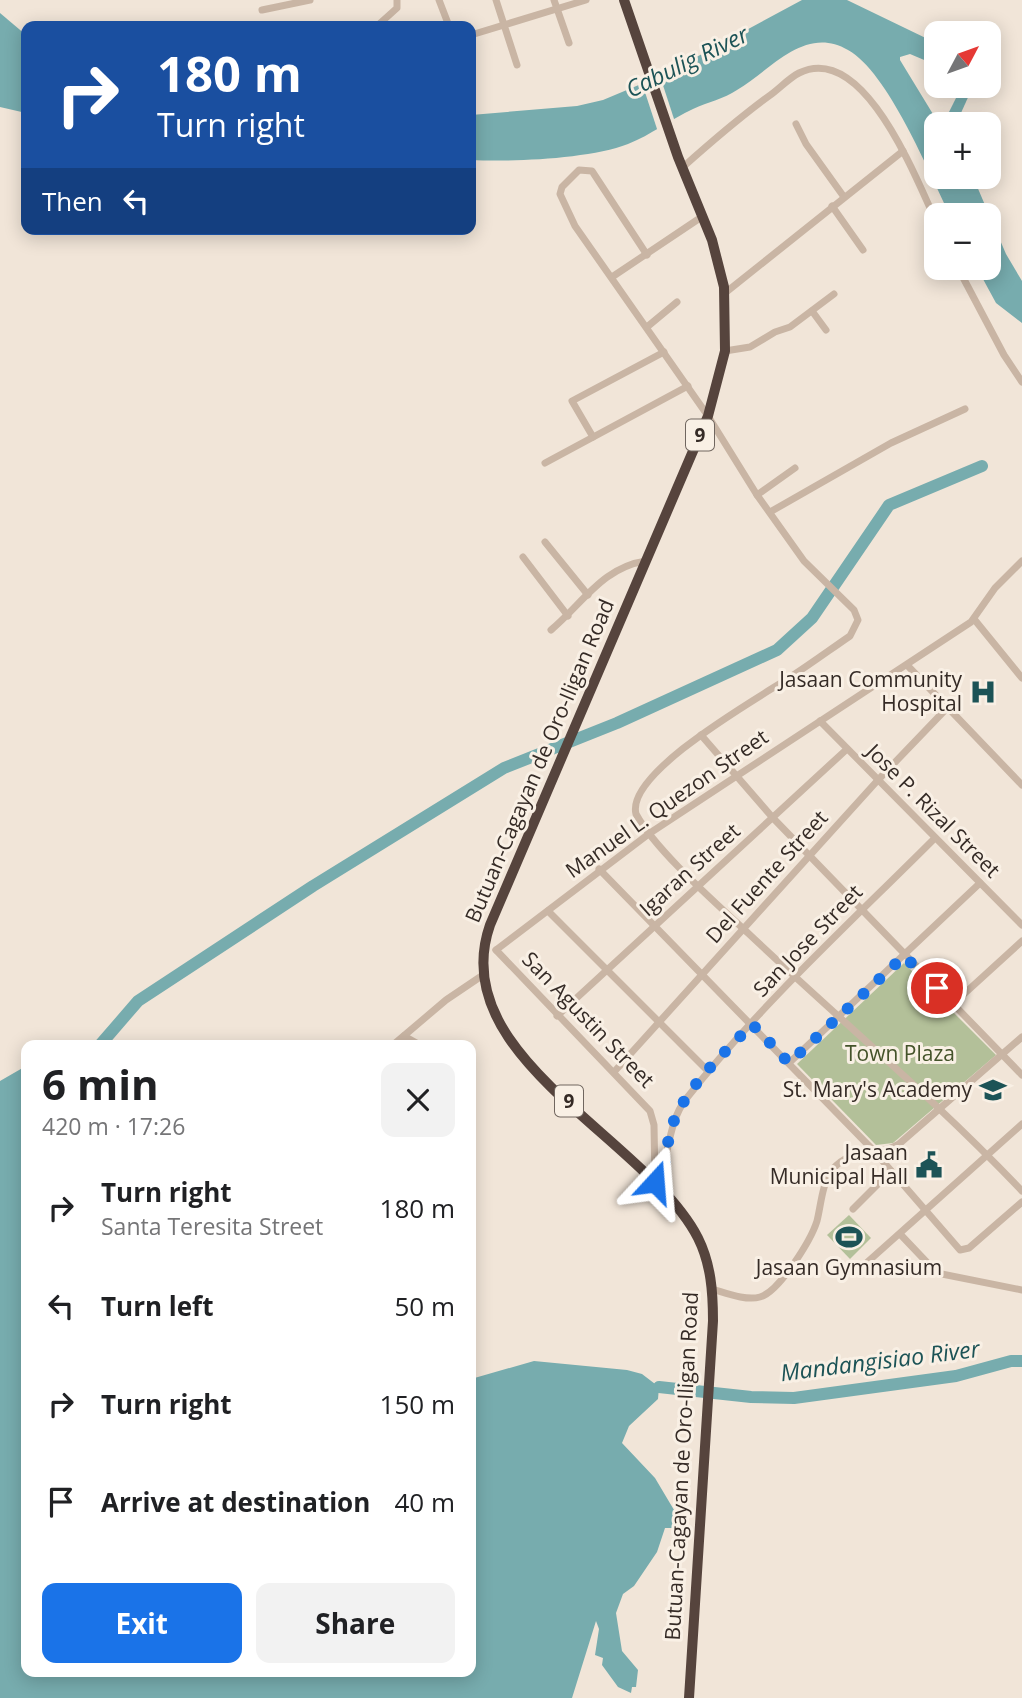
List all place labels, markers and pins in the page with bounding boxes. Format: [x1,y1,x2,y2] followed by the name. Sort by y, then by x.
[777,665,962,717] place label: Jasaan Community Hospital
[968,677,998,707] hospital icon: Jasaan Community Hospital
[907,958,967,1018] pin
[783,1075,972,1103] place label: St. Mary's Academy
[978,1075,1008,1105] school or university icon: St. Mary's Academy
[770,1138,908,1190] place label: Jasaan Municipal Hall
[914,1150,944,1180] public building icon: Jasaan Municipal Hall
[834,1222,864,1252] sports icon: Jasaan Gymnasium
[754,1253,942,1281] place label: Jasaan Gymnasium

